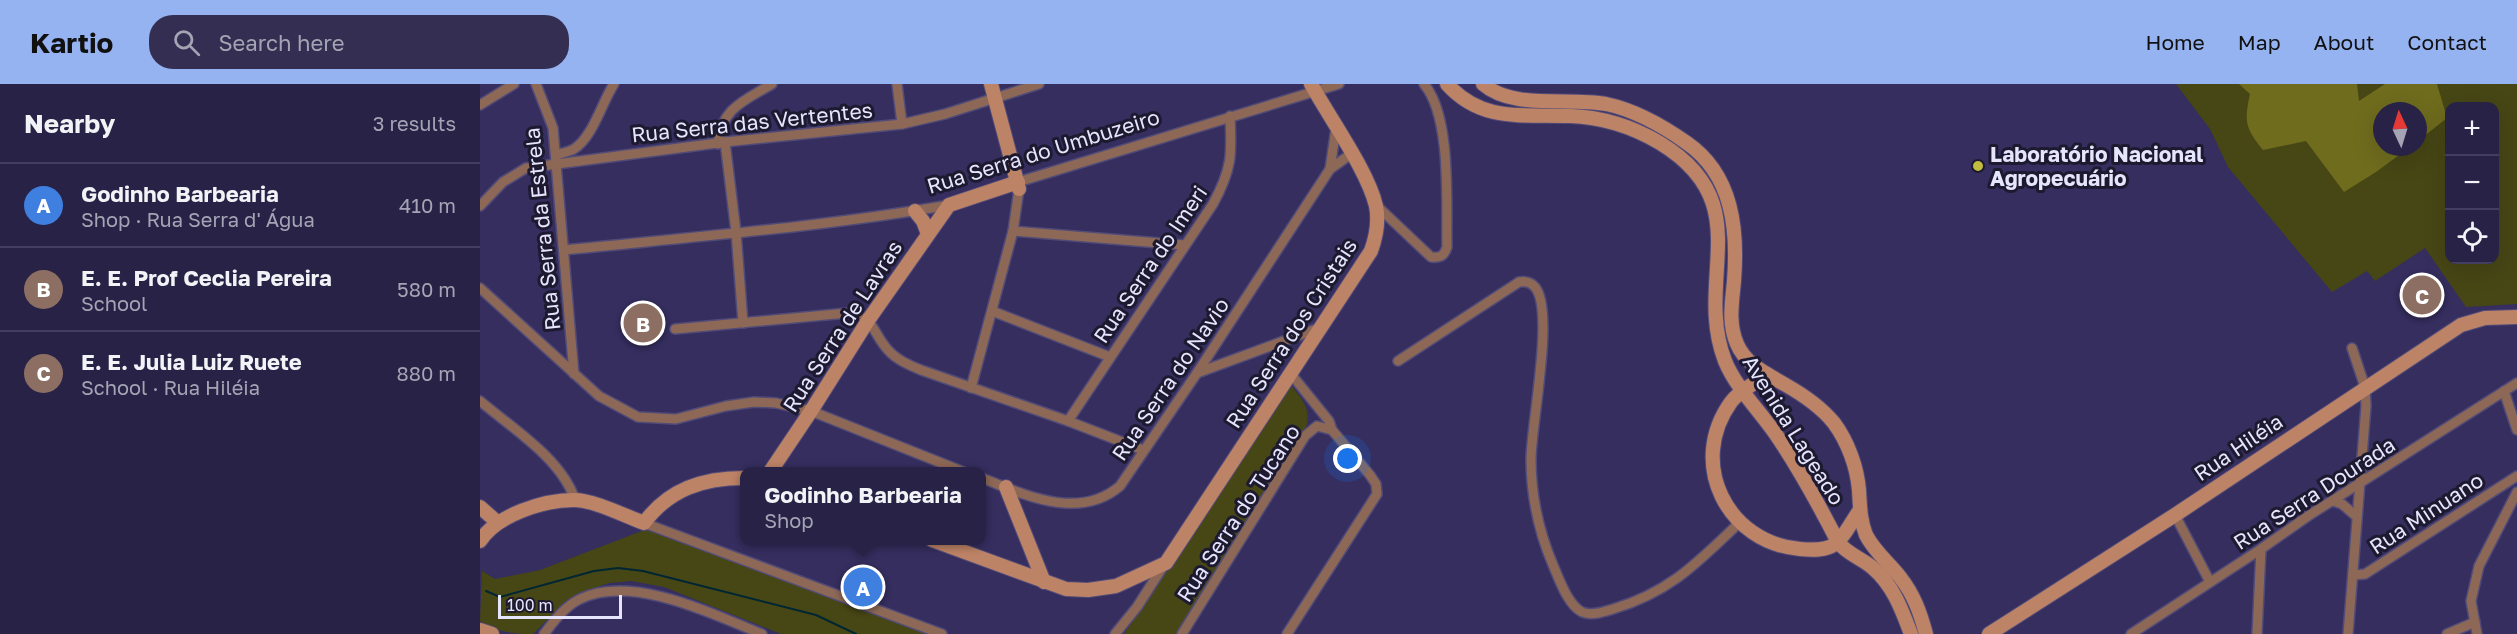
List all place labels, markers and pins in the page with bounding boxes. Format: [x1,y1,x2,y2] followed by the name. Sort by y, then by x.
[1990,141,2203,191] place label: Laboratório Nacional Agropecuário
[1971,159,1985,173] marker: Laboratório Nacional Agropecuário
[2402,272,2442,318] pin: C
[624,300,662,346] pin: B
[844,564,883,610] pin: A

